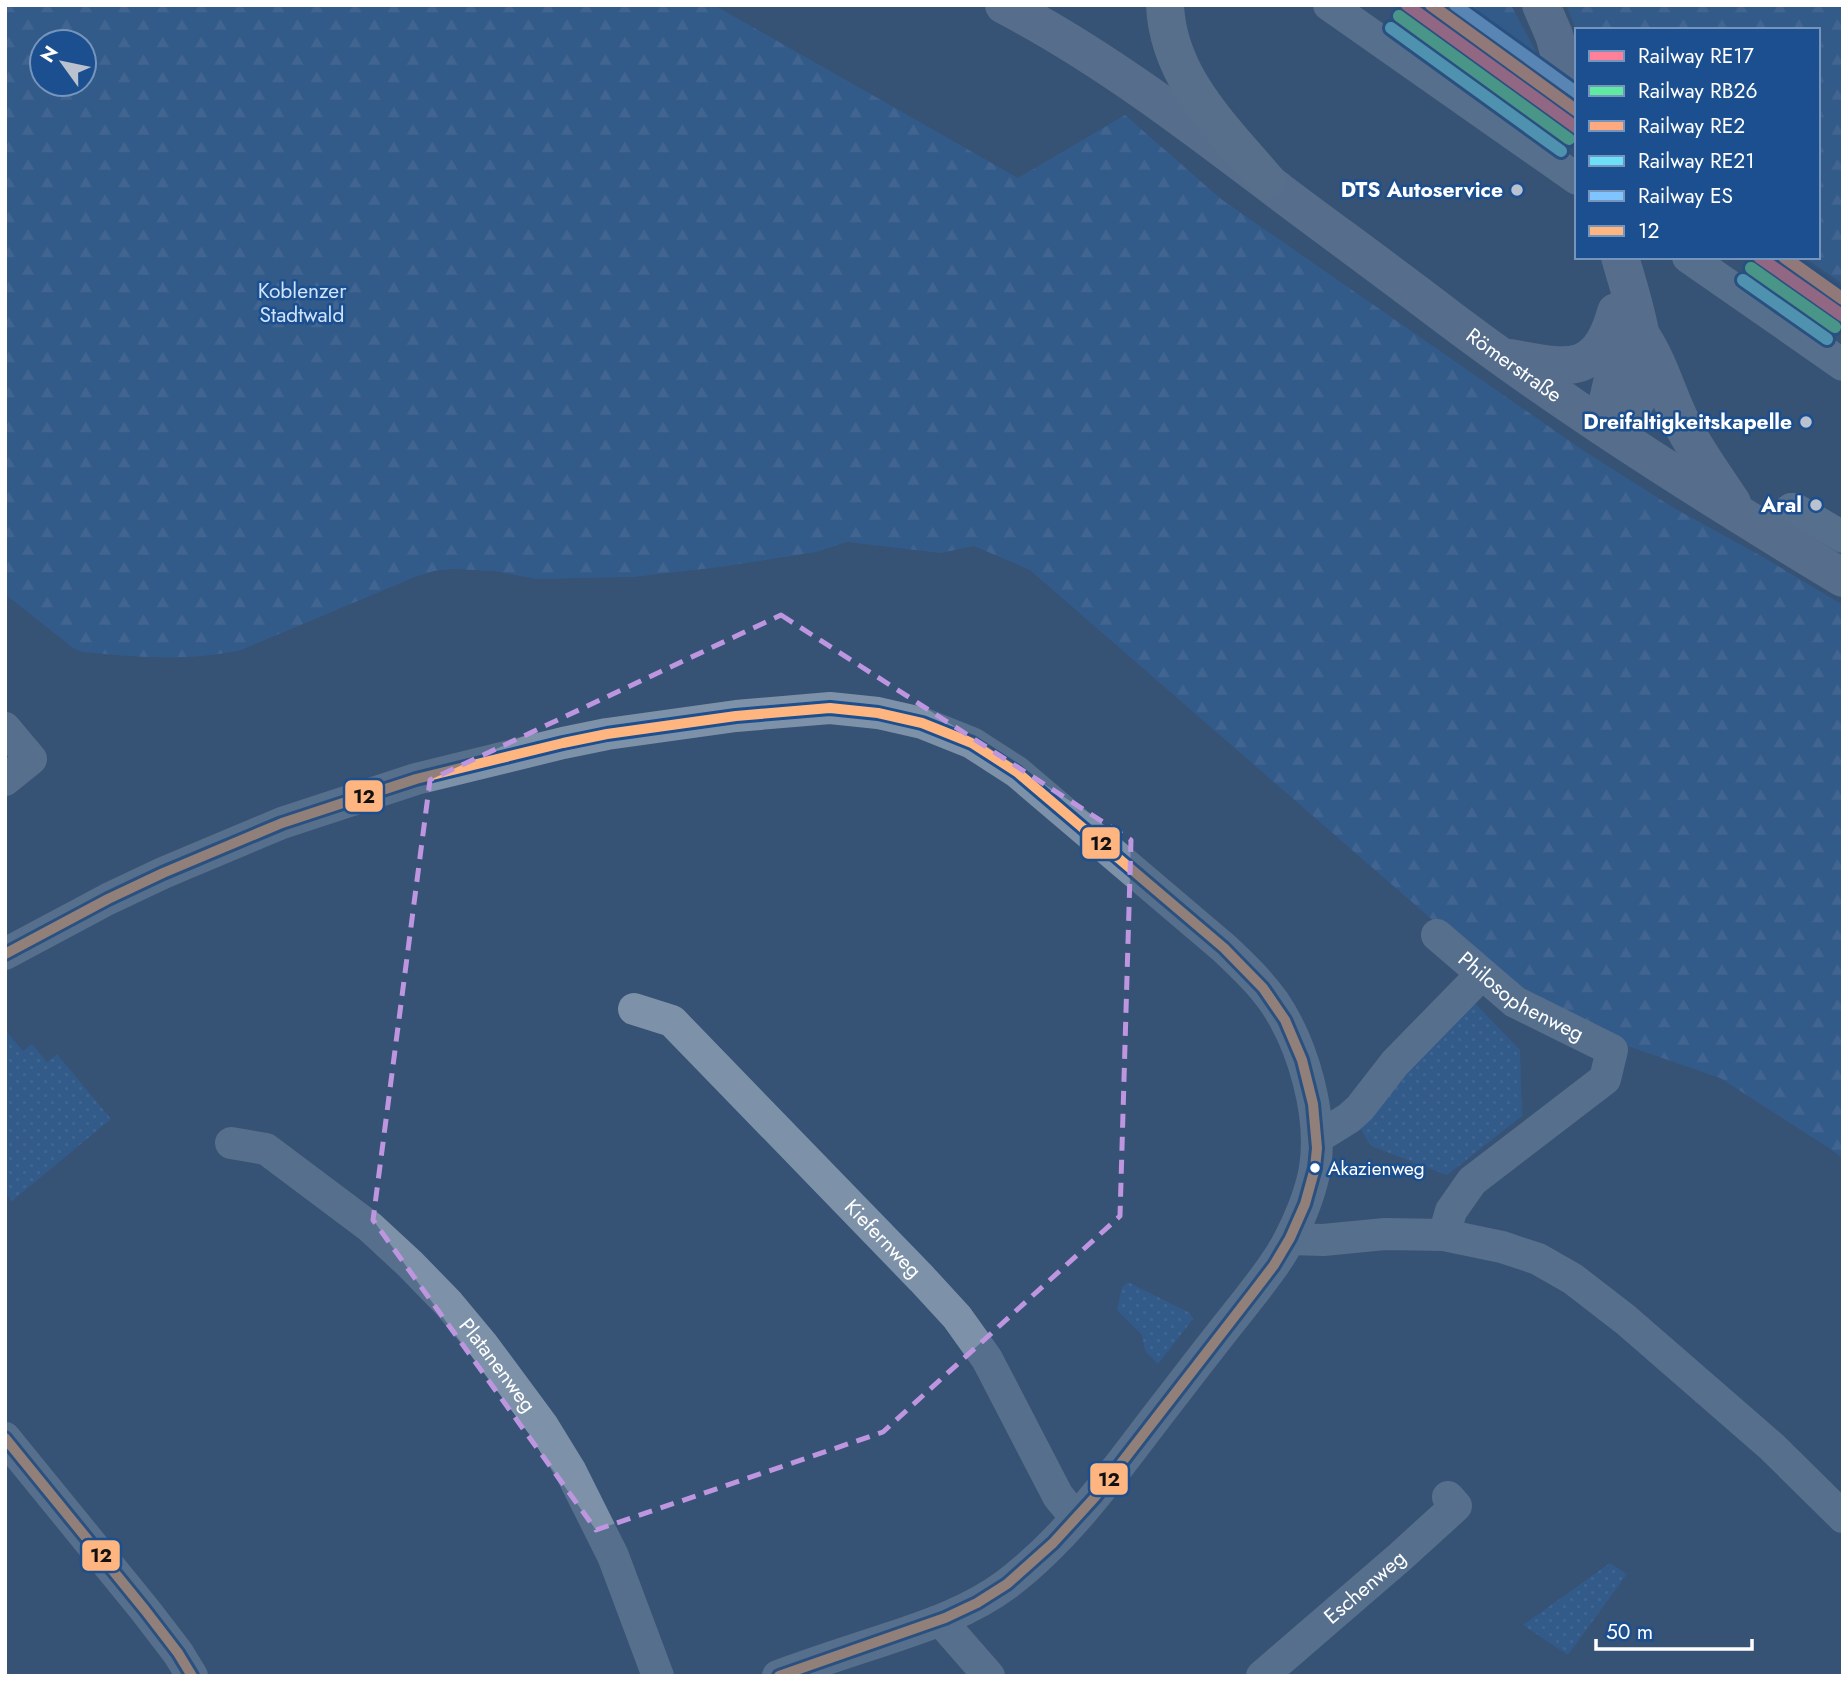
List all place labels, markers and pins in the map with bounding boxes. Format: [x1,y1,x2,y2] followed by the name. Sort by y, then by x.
[1341,175,1503,205] place label: DTS Autoservice
[1509,182,1525,198] marker: DTS Autoservice
[1583,407,1792,437] place label: Dreifaltigkeitskapelle
[1798,414,1814,430] marker: Dreifaltigkeitskapelle
[1760,490,1802,520] place label: Aral
[1808,497,1824,513] marker: Aral
[1328,1155,1425,1182] place label: Akazienweg
[1308,1161,1322,1175] marker: Akazienweg

